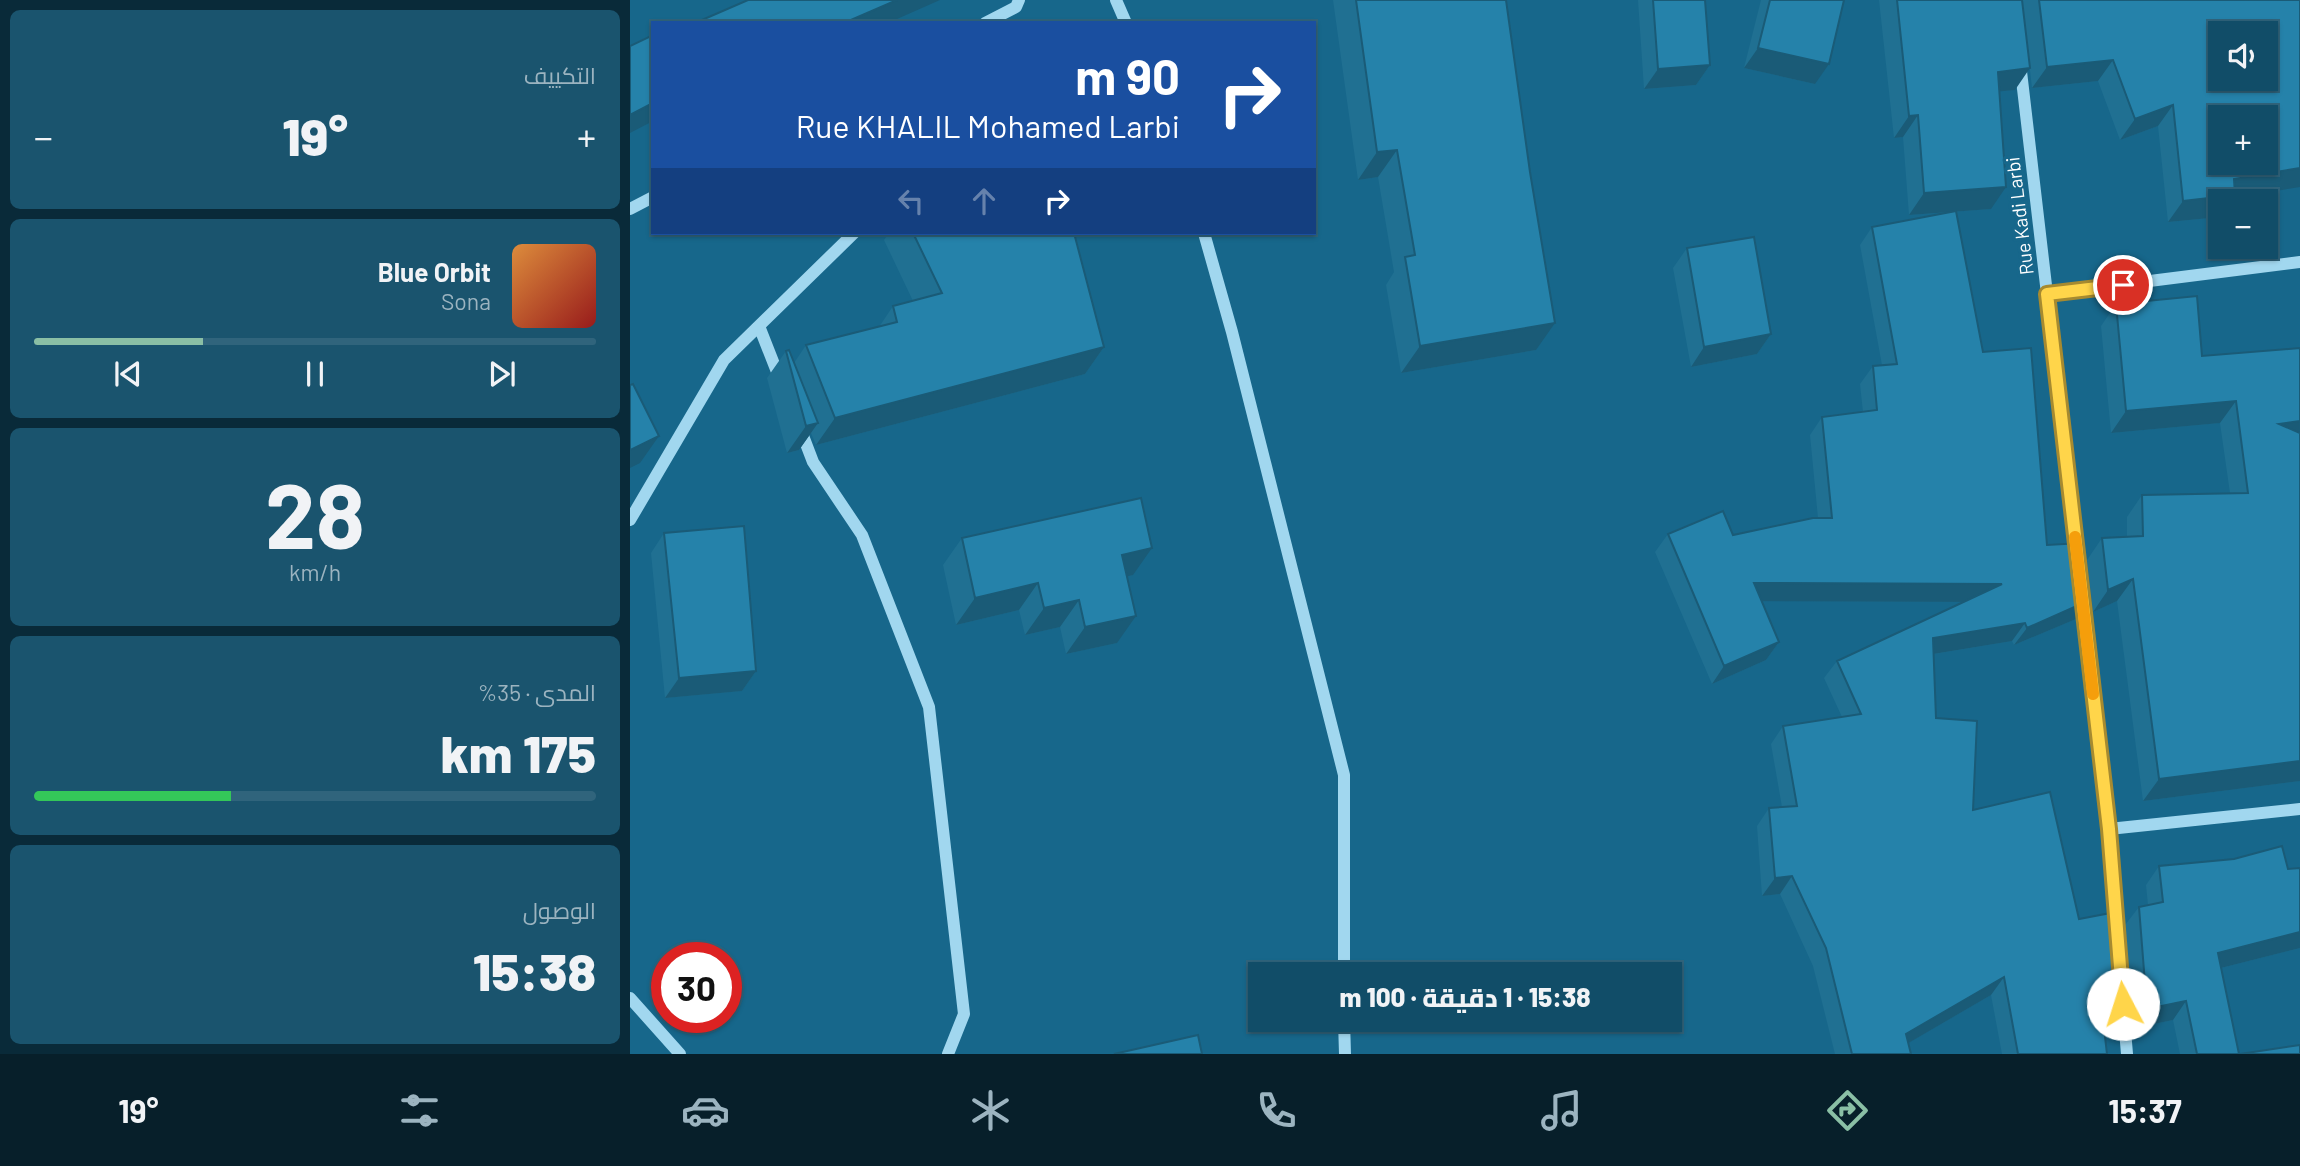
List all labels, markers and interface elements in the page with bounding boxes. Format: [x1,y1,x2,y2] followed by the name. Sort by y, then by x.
[2208,21,2278,259] map controls
[2208,21,2278,91] button: sound
[1075,46,1180,105] text: 90 m
[1204,49,1295,140] icon: right
[524,61,596,89] text: التكييف
[282,104,348,166] text: 19°
[2208,105,2278,175] button: +
[796,106,1180,144] text: Rue KHALIL Mohamed Larbi
[34,113,53,159] text: −
[577,113,596,159] text: +
[2000,156,2038,276] street label: Rue Kadi Larbi
[892,182,930,220] icon: left
[965,182,1003,220] icon: ahead
[1038,182,1076,220] icon: right
[2208,189,2278,259] button: −
[2093,255,2153,315] pin
[378,256,491,287] text: Blue Orbit
[2104,266,2142,304] icon: arrive
[441,287,491,315] text: Sona
[109,355,147,393] icon: previous
[296,355,334,393] icon: pause
[483,355,521,393] icon: next
[265,458,365,567] text: 28
[289,558,341,586] text: km/h
[478,678,596,706] text: المدى · 35%
[440,721,596,783] text: 175 km
[523,896,596,924] text: الوصول
[473,939,596,1001] text: 15:38
[651,942,742,1033] speed limit sign: 30
[2086,967,2160,1041] position arrow
[1339,981,1591,1012] text: 15:38 · 1 دقيقة · 100 m
[395,1086,444,1135] icon: filters
[681,1086,730,1135] icon: car
[966,1086,1015,1135] icon: climate
[1252,1086,1301,1135] icon: phone
[1537,1086,1586,1135] icon: music
[1823,1086,1872,1135] icon: directions
[118,1091,159,1129] text: 19°
[2108,1091,2182,1129] text: 15:37

